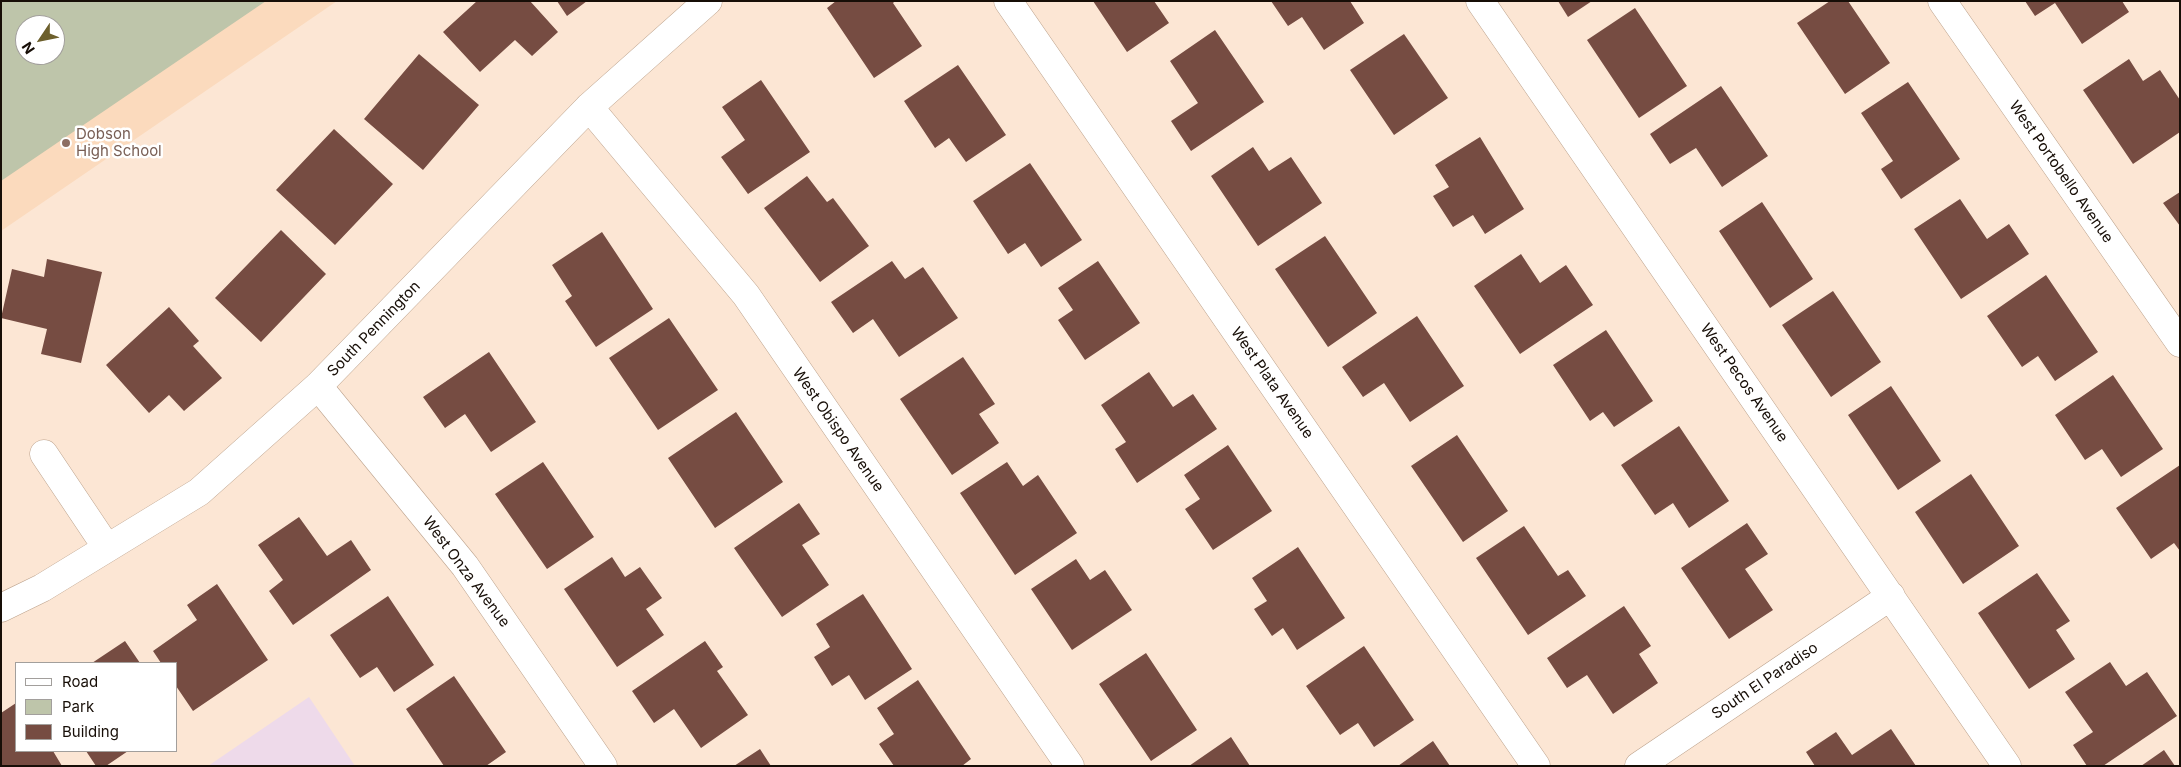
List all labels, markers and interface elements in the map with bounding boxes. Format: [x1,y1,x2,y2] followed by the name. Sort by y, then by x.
[15,15,65,65] north arrow
[18,39,38,57] text: N
[2005,98,2117,246] street label: West Portobello Avenue
[76,125,162,160] place label: Dobson High School
[60,137,72,149] marker: Dobson High School
[324,278,424,380] street label: South Pennington
[1696,320,1792,446] street label: West Pecos Avenue
[1227,324,1317,442] street label: West Plata Avenue
[788,365,888,495] street label: West Obispo Avenue
[419,513,513,631] street label: West Onza Avenue
[1709,639,1821,723] street label: South El Paradiso
[15,662,178,752] legend
[62,672,98,691] text: Road
[62,697,94,716] text: Park
[62,722,119,741] text: Building

